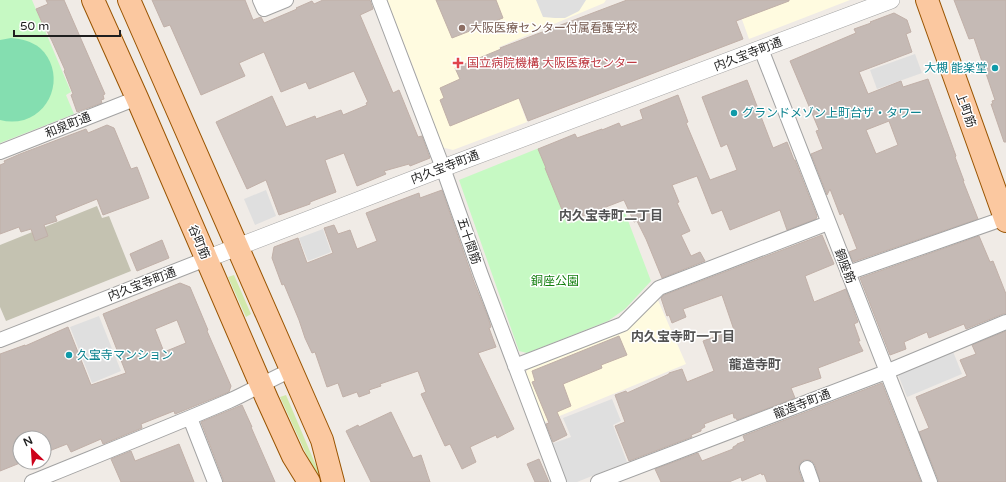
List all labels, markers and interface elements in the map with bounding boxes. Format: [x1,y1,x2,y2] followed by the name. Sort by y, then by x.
[14,12,120,38] scale bar
[20,19,49,33] text: 50 m
[470,21,638,35] place label: 大阪医療センター付属看護学校
[457,23,467,33] marker: 大阪医療センター付属看護学校
[712,35,784,73] street label: 内久宝寺町通
[467,56,638,70] place label: 国立病院機構 大阪医療センター
[452,57,464,69] marker: 国立病院機構 大阪医療センター
[924,61,987,75] place label: 大槻 能楽堂
[990,63,1000,73] marker: 大槻 能楽堂
[953,91,979,129] street label: 上町筋
[742,106,922,120] place label: グランドメゾン上町台ザ・タワー
[729,108,739,118] marker: グランドメゾン上町台ザ・タワー
[43,110,93,140] street label: 和泉町通
[409,148,481,186] street label: 内久宝寺町通
[559,208,663,224] district label: 内久宝寺町二丁目
[455,216,483,266] street label: 五十間筋
[186,223,212,261] street label: 谷町筋
[832,247,858,285] street label: 銅座筋
[106,265,178,303] street label: 内久宝寺町通
[531,274,579,288] park label: 銅座公園
[631,329,735,345] district label: 内久宝寺町一丁目
[77,348,173,362] place label: 久宝寺マンション
[64,350,74,360] marker: 久宝寺マンション
[729,357,781,373] district label: 龍造寺町
[771,387,833,421] street label: 龍造寺町通
[12,430,52,470] north arrow
[21,434,35,449] text: N

